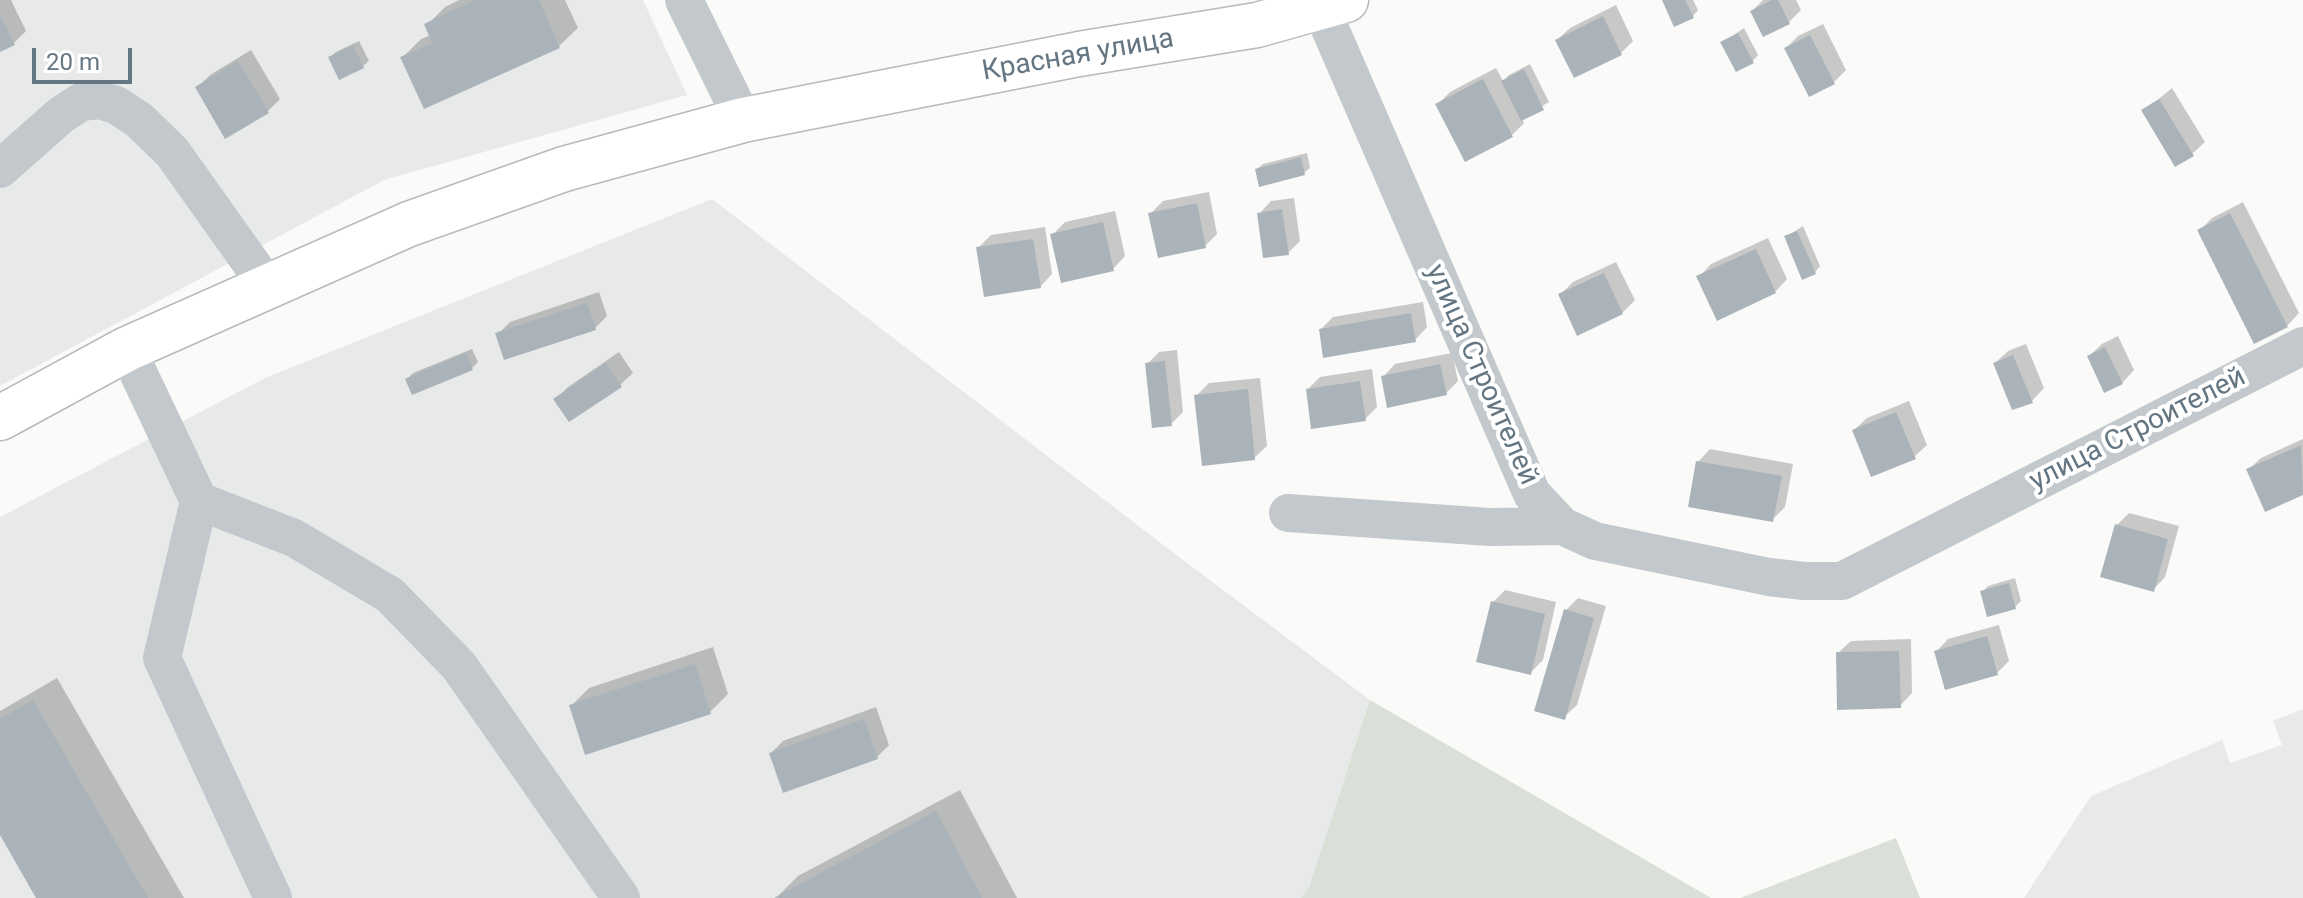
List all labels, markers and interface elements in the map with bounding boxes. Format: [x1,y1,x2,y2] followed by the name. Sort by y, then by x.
[980,23,1176,89] street label: Красная улица
[36,32,136,82] scale bar
[46,48,100,76] text: 20 m
[1417,260,1545,490] street label: улица Строителей
[2024,361,2252,499] street label: улица Строителей

